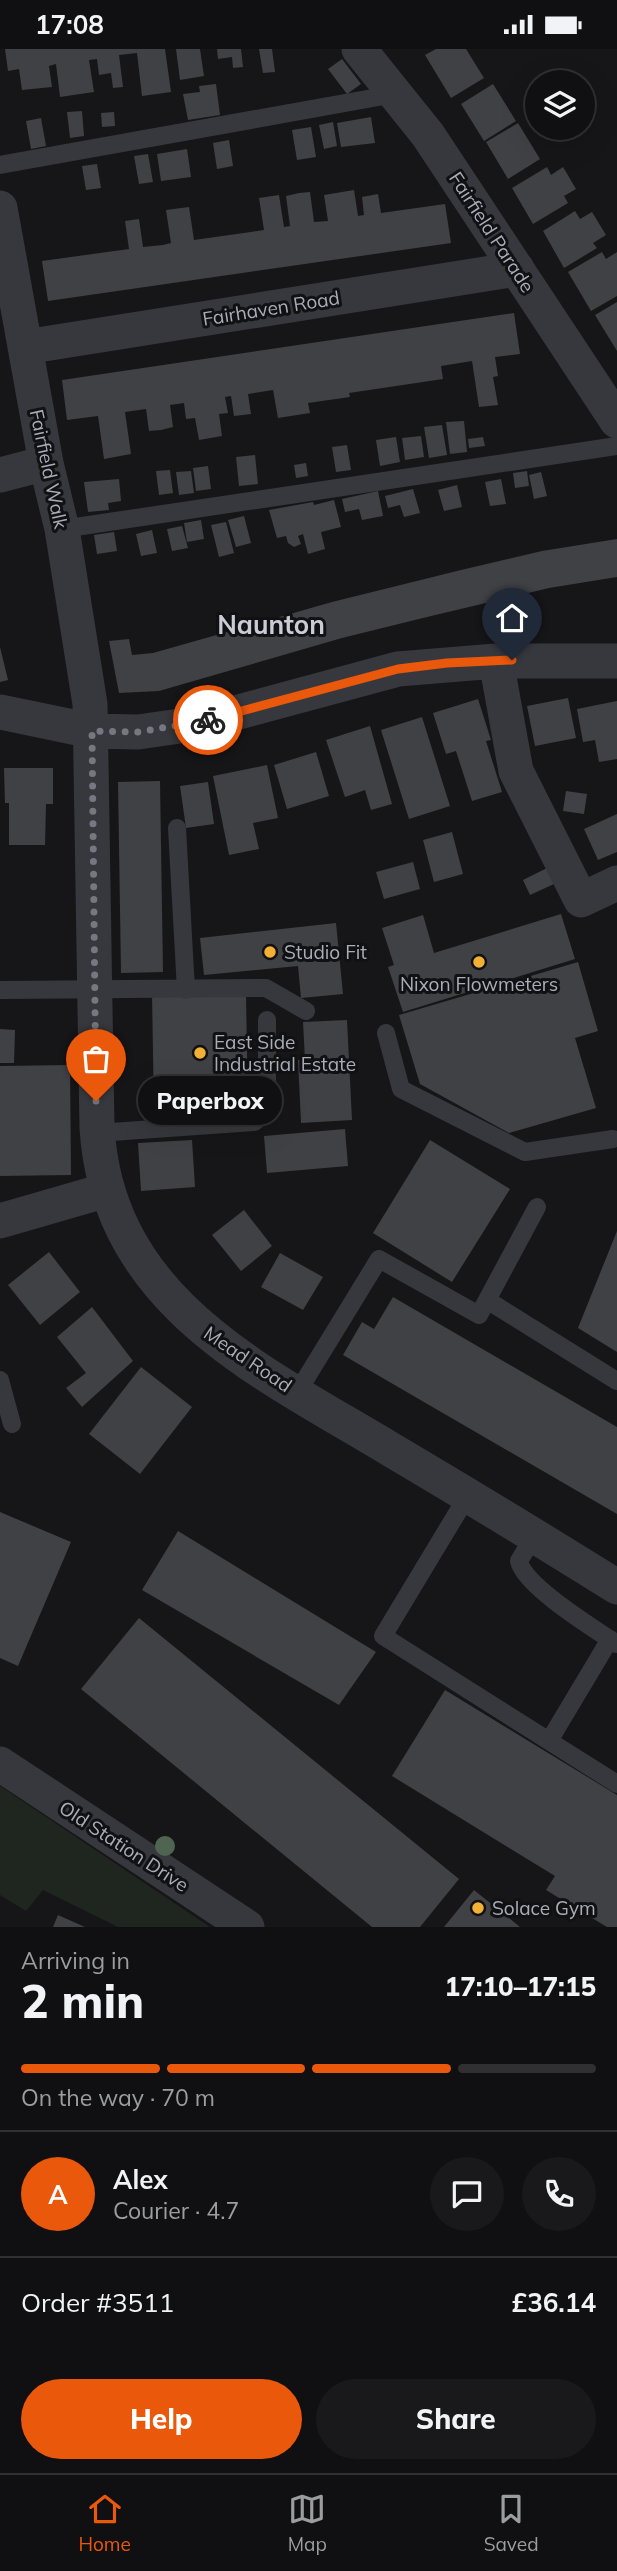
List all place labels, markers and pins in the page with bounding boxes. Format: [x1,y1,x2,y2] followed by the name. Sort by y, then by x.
[482,588,542,660] pin
[284,940,367,964] place label: Studio Fit
[262,944,278,960] marker: Studio Fit
[471,954,487,970] marker: Nixon Flowmeters
[400,972,558,996] place label: Nixon Flowmeters
[66,1029,126,1101] pin
[214,1030,356,1076] place label: East Side Industrial Estate
[192,1045,208,1061] marker: East Side Industrial Estate
[138,1077,282,1125] callout: Paperbox
[492,1896,596,1920] place label: Solace Gym
[470,1900,486,1916] marker: Solace Gym

